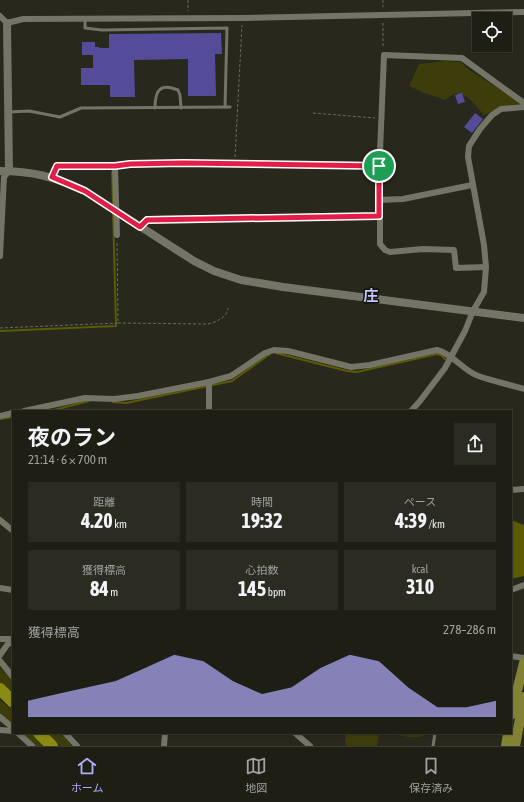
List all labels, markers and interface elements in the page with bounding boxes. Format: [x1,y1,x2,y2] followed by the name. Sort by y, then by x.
[472,12,512,52] map controls
[472,12,512,52] button: locate
[362,149,396,183] pin
[368,155,390,177] icon: arrive
[363,287,379,304] district label: 庄
[454,423,496,465] button: share
[28,424,116,450] text: 夜のラン
[28,452,107,467] text: 21:14 · 6 × 700 m
[93,496,115,508] text: 距離
[251,496,273,508] text: 時間
[404,496,436,508] text: ペース
[81,509,113,532] text: 4.20
[241,509,283,532] text: 19:32
[395,509,427,532] text: 4:39
[113,518,127,530] text: km
[427,518,445,530] text: /km
[412,563,428,575] text: kcal
[82,564,126,576] text: 獲得標高
[246,564,279,576] text: 心拍数
[406,575,434,598] text: 310
[90,577,109,600] text: 84
[238,577,266,600] text: 145
[109,586,118,598] text: m
[266,586,286,598] text: bpm
[443,622,496,637] text: 278–286 m
[28,625,80,640] text: 獲得標高
[71,755,104,795] tab: ホーム
[245,755,267,795] tab: 地図
[409,755,453,795] tab: 保存済み

